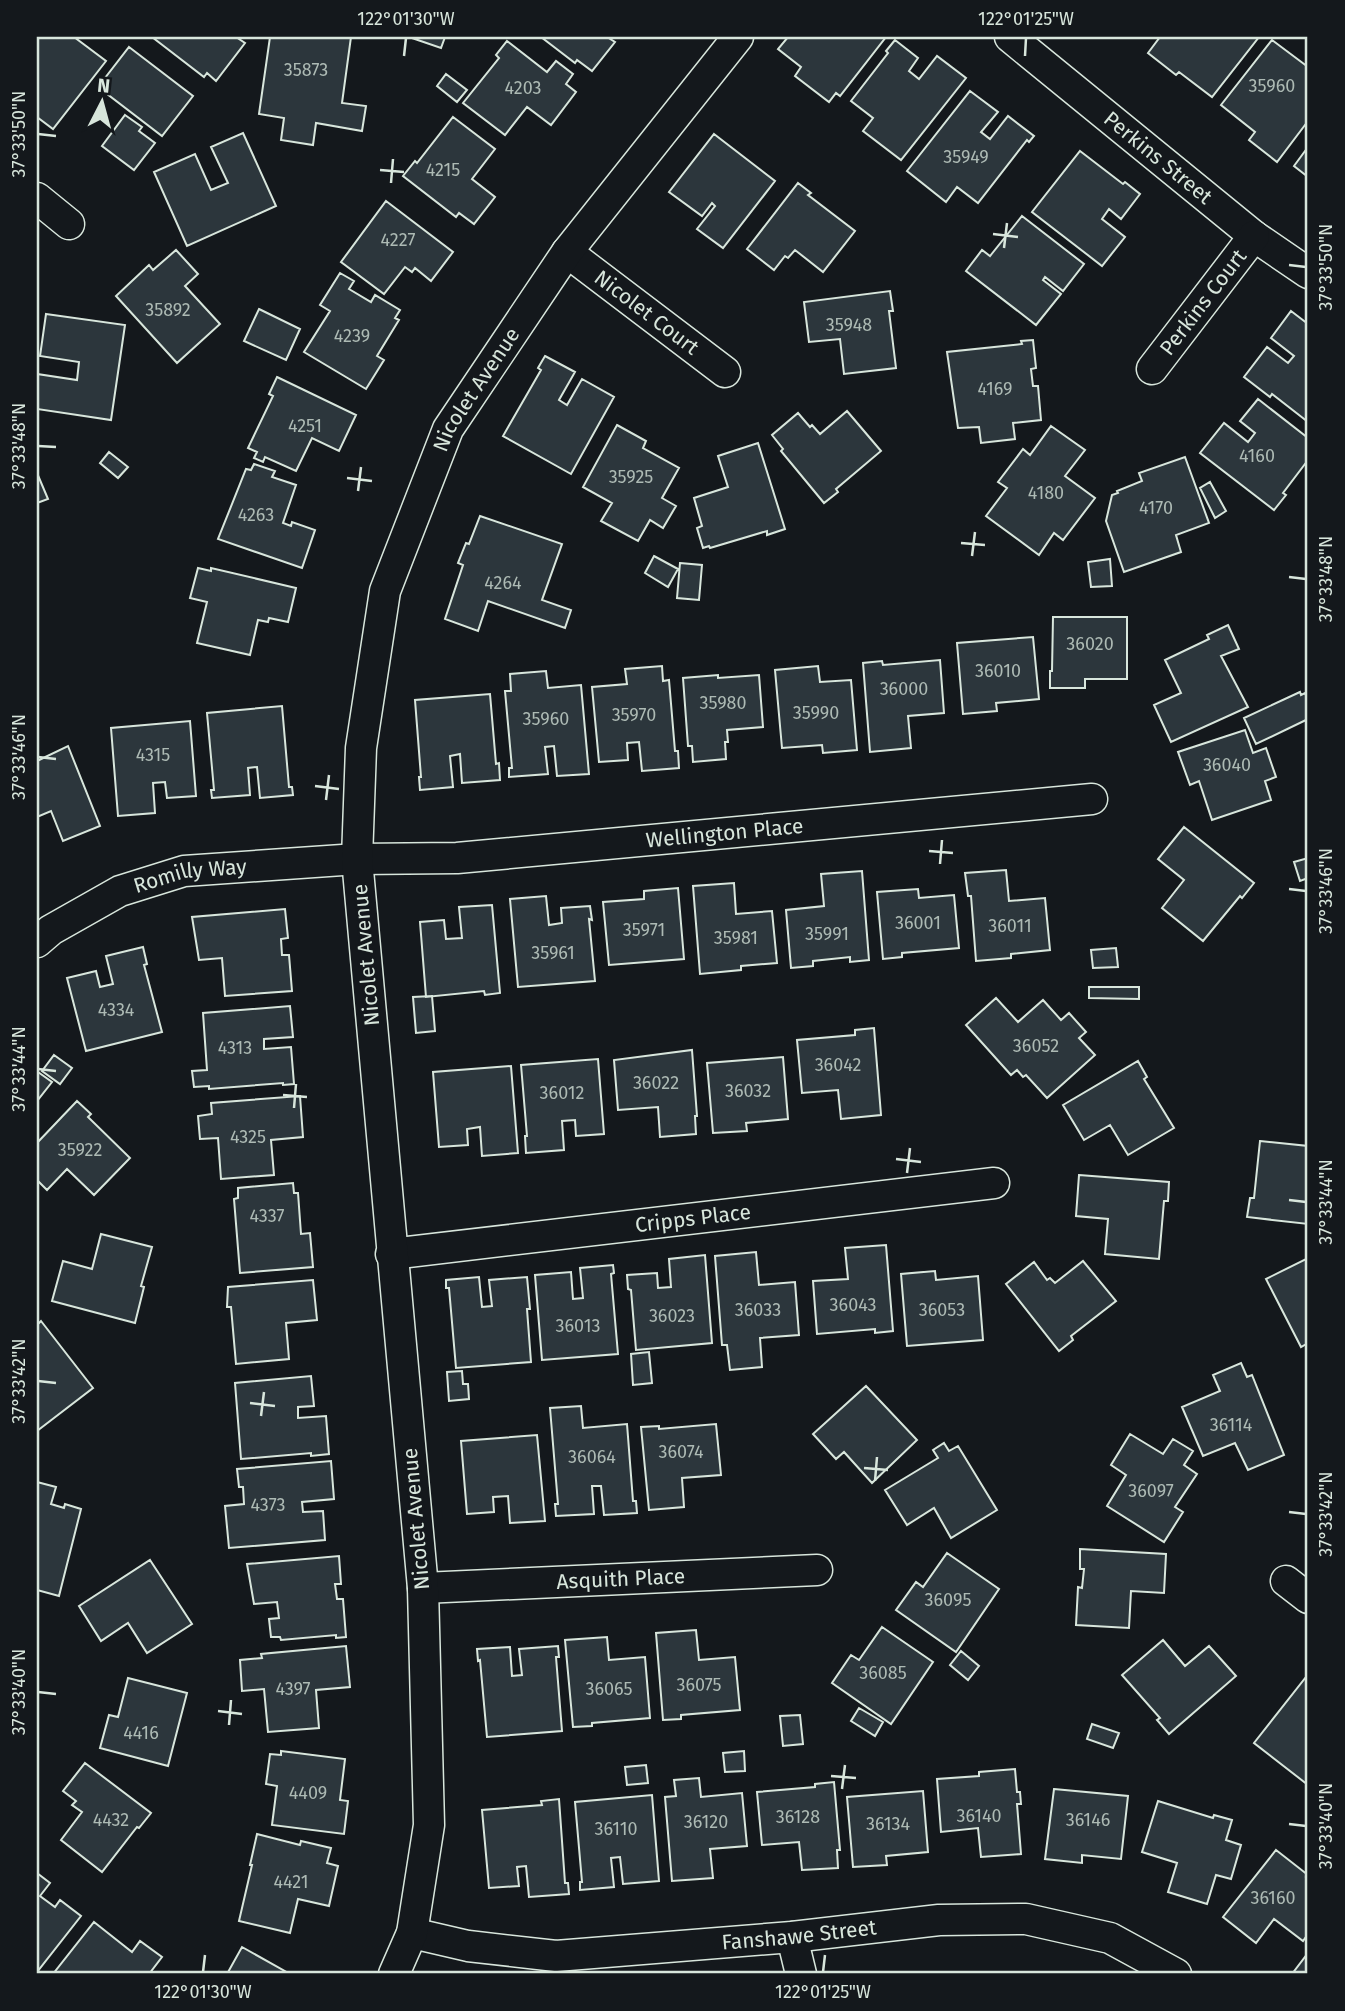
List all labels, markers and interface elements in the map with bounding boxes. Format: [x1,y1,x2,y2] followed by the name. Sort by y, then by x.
[357,8,455,30] text: 122°01'30"W
[978,8,1074,30] text: 122°01'25"W
[284,59,328,81] house number: 35873
[66,66,136,136] north arrow
[96,73,111,98] text: N
[1249,75,1295,97] house number: 35960
[505,77,541,99] house number: 4203
[8,91,30,177] text: 37°33'50"N
[1098,106,1218,210] street label: Perkins Street
[943,146,989,168] house number: 35949
[426,159,460,181] house number: 4215
[1315,224,1337,310] text: 37°33'50"N
[381,229,415,251] house number: 4227
[1154,244,1252,361] street label: Perkins Court
[589,265,704,361] street label: Nicolet Court
[145,299,191,321] house number: 35892
[826,314,872,336] house number: 35948
[427,323,525,455] street label: Nicolet Avenue
[334,325,370,347] house number: 4239
[977,378,1013,400] house number: 4169
[8,403,30,489] text: 37°33'48"N
[288,415,322,437] house number: 4251
[1239,445,1275,467] house number: 4160
[609,466,653,488] house number: 35925
[1028,482,1064,504] house number: 4180
[1139,497,1173,519] house number: 4170
[238,504,274,526] house number: 4263
[1315,536,1337,622] text: 37°33'48"N
[484,572,522,594] house number: 4264
[1066,633,1114,655] house number: 36020
[975,660,1021,682] house number: 36010
[880,678,928,700] house number: 36000
[699,692,747,714] house number: 35980
[793,702,839,724] house number: 35990
[612,704,656,726] house number: 35970
[523,708,569,730] house number: 35960
[8,714,30,800] text: 37°33'46"N
[136,744,170,766] house number: 4315
[1203,754,1251,776] house number: 36040
[645,813,805,853] street label: Wellington Place
[1315,848,1337,934] text: 37°33'46"N
[130,854,248,899] street label: Romilly Way
[347,883,385,1027] street label: Nicolet Avenue
[895,912,941,934] house number: 36001
[988,915,1032,937] house number: 36011
[623,919,665,941] house number: 35971
[805,923,849,945] house number: 35991
[714,927,758,949] house number: 35981
[531,942,575,964] house number: 35961
[98,999,135,1021] house number: 4334
[8,1026,30,1112] text: 37°33'44"N
[1013,1035,1059,1057] house number: 36052
[218,1037,252,1059] house number: 4313
[815,1054,861,1076] house number: 36042
[633,1072,679,1094] house number: 36022
[725,1080,771,1102] house number: 36032
[540,1082,585,1104] house number: 36012
[230,1126,266,1148] house number: 4325
[58,1139,102,1161] house number: 35922
[1315,1159,1337,1245] text: 37°33'44"N
[634,1199,752,1238] street label: Cripps Place
[249,1205,285,1227] house number: 4337
[830,1294,876,1316] house number: 36043
[735,1299,781,1321] house number: 36033
[919,1299,965,1321] house number: 36053
[649,1305,695,1327] house number: 36023
[556,1315,600,1337] house number: 36013
[8,1338,30,1424] text: 37°33'42"N
[1210,1414,1253,1436] house number: 36114
[658,1441,704,1463] house number: 36074
[568,1446,616,1468] house number: 36064
[397,1447,435,1591] street label: Nicolet Avenue
[1315,1471,1337,1557] text: 37°33'42"N
[1128,1480,1174,1502] house number: 36097
[251,1494,285,1516] house number: 4373
[556,1563,686,1595] street label: Asquith Place
[925,1589,971,1611] house number: 36095
[8,1649,30,1735] text: 37°33'40"N
[859,1662,907,1684] house number: 36085
[677,1674,722,1696] house number: 36075
[275,1678,311,1700] house number: 4397
[585,1678,633,1700] house number: 36065
[123,1722,159,1744] house number: 4416
[289,1782,327,1804] house number: 4409
[1315,1783,1337,1869] text: 37°33'40"N
[956,1805,1002,1827] house number: 36140
[776,1806,820,1828] house number: 36128
[93,1809,129,1831] house number: 4432
[1066,1809,1110,1831] house number: 36146
[684,1811,728,1833] house number: 36120
[866,1813,910,1835] house number: 36134
[594,1818,638,1840] house number: 36110
[273,1871,309,1893] house number: 4421
[1250,1887,1296,1909] house number: 36160
[721,1914,878,1956] street label: Fanshawe Street
[154,1981,252,2003] text: 122°01'30"W
[775,1981,871,2003] text: 122°01'25"W

